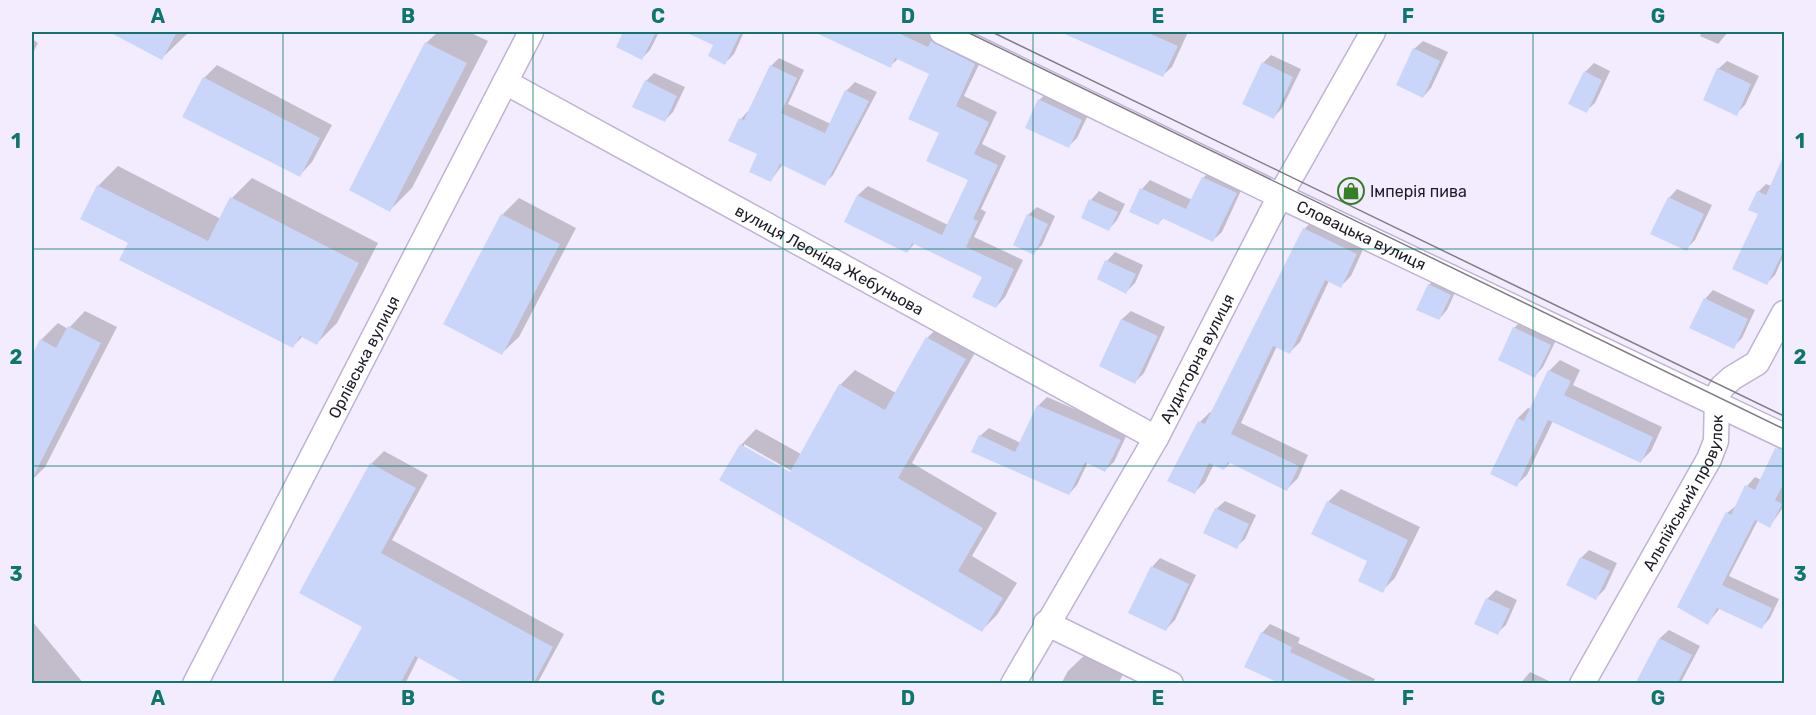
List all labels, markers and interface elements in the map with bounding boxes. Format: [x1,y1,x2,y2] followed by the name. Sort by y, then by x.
[151,4,166,28] text: A
[401,4,415,28] text: B
[651,4,665,28] text: C
[901,4,915,28] text: D
[1152,4,1164,28] text: E
[1402,4,1414,28] text: F
[1651,4,1665,28] text: G
[11,129,21,153] text: 1
[1795,129,1805,153] text: 1
[1336,176,1366,206] shop icon: Імперія пива
[1370,182,1467,201] place label: Імперія пива
[1294,196,1429,274] street label: Словацька вулиця
[732,201,927,319] street label: вулиця Леоніда Жебуньова
[1156,291,1238,427] street label: Аудиторна вулиця
[325,293,404,422] street label: Орлівська вулиця
[10,345,23,369] text: 2
[1794,345,1807,369] text: 2
[1639,414,1727,574] street label: Альпійський провулок
[9,562,23,586] text: 3
[1793,562,1807,586] text: 3
[151,686,166,710] text: A
[401,686,415,710] text: B
[651,686,665,710] text: C
[901,686,915,710] text: D
[1152,686,1164,710] text: E
[1402,686,1414,710] text: F
[1651,686,1665,710] text: G

